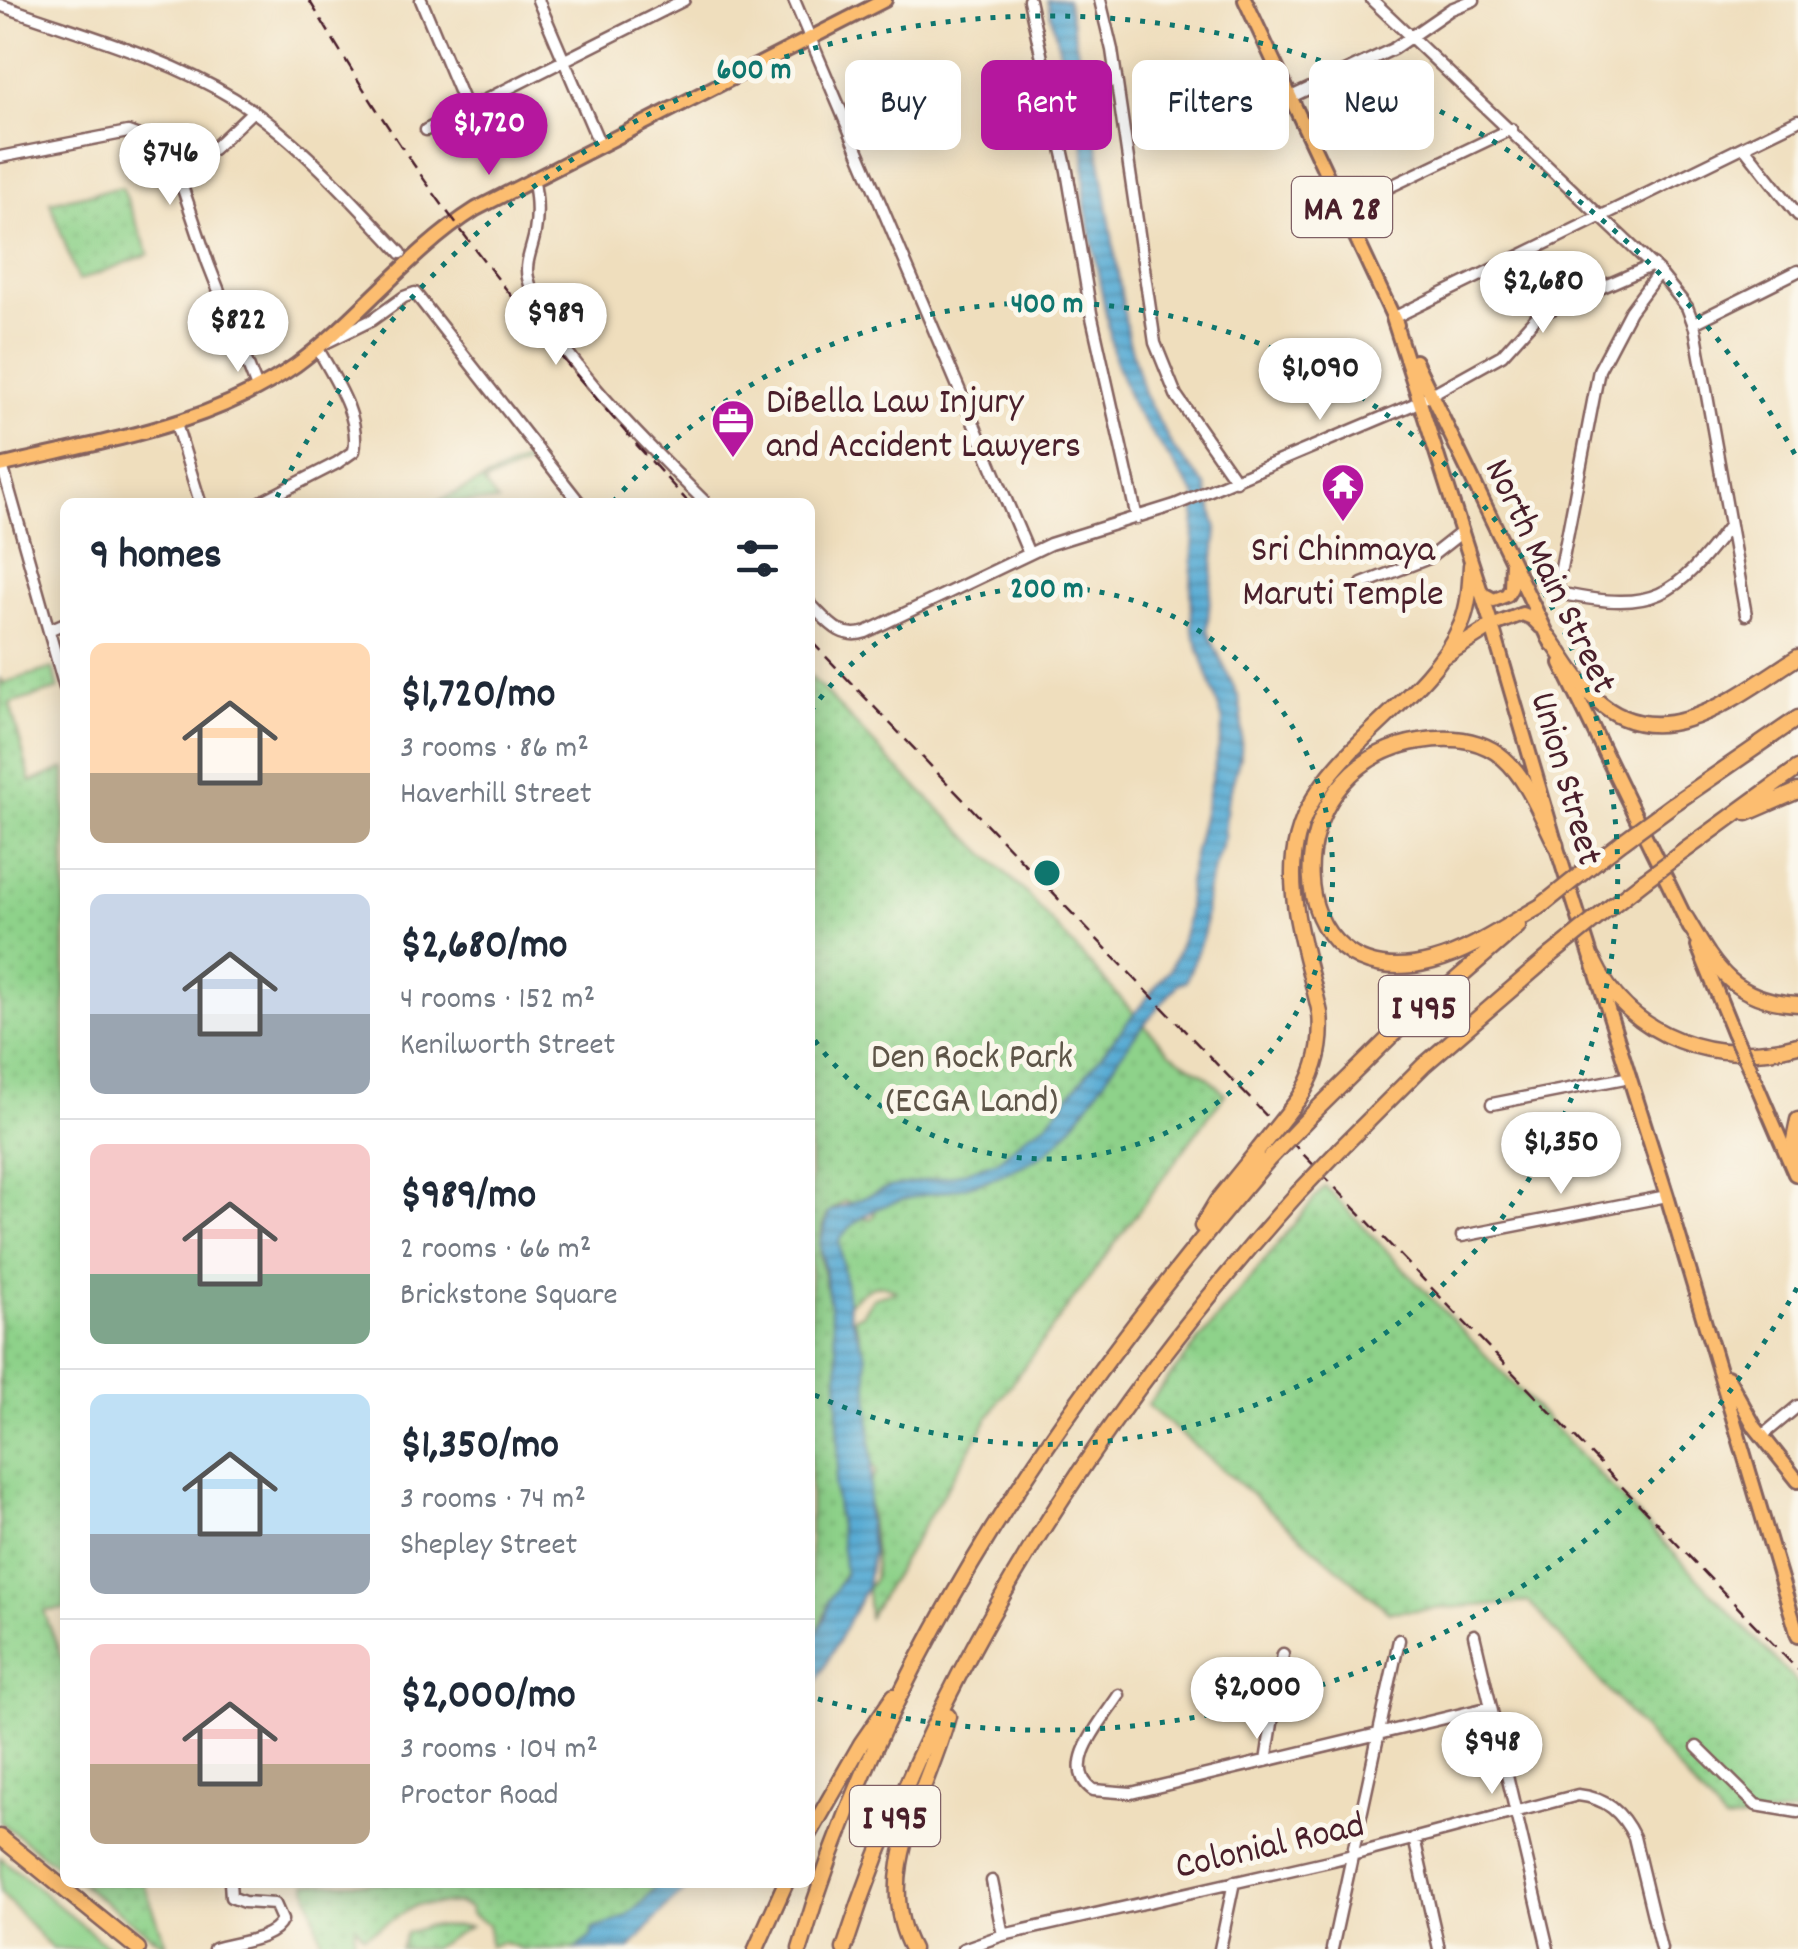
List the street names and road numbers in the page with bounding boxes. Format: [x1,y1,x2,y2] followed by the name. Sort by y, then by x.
[1292,177,1392,237] road number: MA 28
[1467,451,1629,704] street label: North Main Street
[1513,686,1615,873] street label: Union Street
[1379,976,1469,1036] road number: I 495
[850,1786,940,1846] road number: I 495
[1170,1800,1370,1897] street label: Colonial Road

